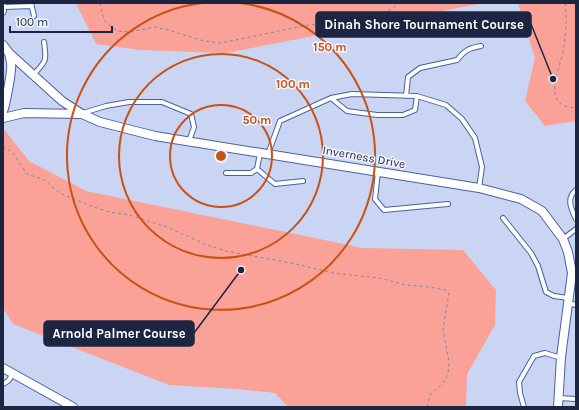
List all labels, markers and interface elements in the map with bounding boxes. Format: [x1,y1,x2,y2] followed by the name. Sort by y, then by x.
[10,8,112,34] scale bar
[316,12,531,37] callout: Dinah Shore Tournament Course
[16,15,48,29] text: 100 m
[324,17,524,32] text: Dinah Shore Tournament Course
[313,40,347,54] text: 150 m
[276,77,310,91] text: 100 m
[243,113,272,127] text: 50 m
[321,143,407,171] street label: Inverness Drive
[214,149,228,163] centre of rings
[44,321,194,346] callout: Arnold Palmer Course
[52,326,186,341] text: Arnold Palmer Course

